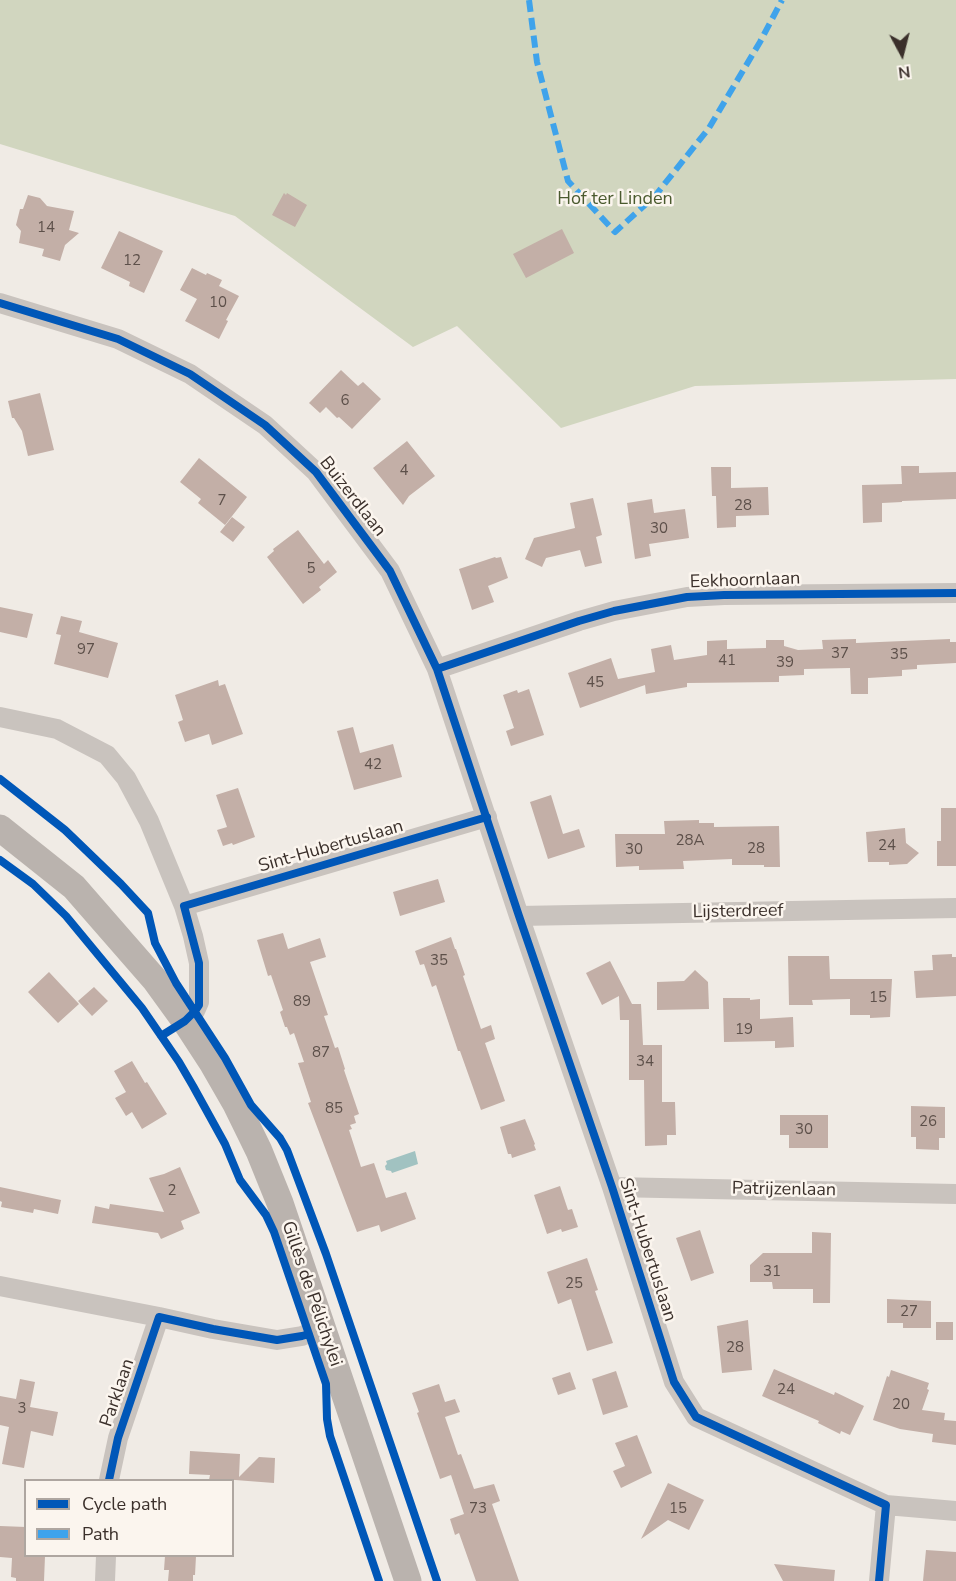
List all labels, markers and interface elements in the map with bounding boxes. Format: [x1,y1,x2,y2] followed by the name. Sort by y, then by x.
[872,24,932,84] north arrow
[897,60,911,84] text: N
[557,189,673,211] park label: Hof ter Linden
[37,219,55,237] house number: 14
[123,252,141,270] house number: 12
[209,294,227,312] house number: 10
[341,392,349,410] house number: 6
[314,453,390,541] street label: Buizerdlaan
[400,462,408,480] house number: 4
[218,492,226,510] house number: 7
[734,497,752,515] house number: 28
[650,520,668,538] house number: 30
[307,560,315,578] house number: 5
[689,568,801,594] street label: Eekhoornlaan
[77,641,95,659] house number: 97
[831,645,849,663] house number: 37
[890,646,908,664] house number: 35
[718,652,736,670] house number: 41
[776,654,794,672] house number: 39
[586,674,604,692] house number: 45
[364,756,382,774] house number: 42
[256,816,406,878] street label: Sint-Hubertuslaan
[676,832,704,850] house number: 28A
[878,837,896,855] house number: 24
[747,840,765,858] house number: 28
[625,841,643,859] house number: 30
[692,900,784,924] street label: Lijsterdreef
[430,952,448,970] house number: 35
[869,989,887,1007] house number: 15
[293,993,311,1011] house number: 89
[735,1021,753,1039] house number: 19
[312,1044,330,1062] house number: 87
[636,1053,654,1071] house number: 34
[325,1100,343,1118] house number: 85
[919,1113,937,1131] house number: 26
[795,1121,813,1139] house number: 30
[614,1175,680,1325] street label: Sint-Hubertuslaan
[732,1178,836,1202] street label: Patrijzenlaan
[168,1182,176,1200] house number: 2
[276,1219,346,1369] street label: Gillès de Pélichylei
[763,1263,781,1281] house number: 31
[565,1275,583,1293] house number: 25
[900,1303,918,1321] house number: 27
[726,1339,744,1357] house number: 28
[96,1356,140,1430] street label: Parklaan
[777,1381,795,1399] house number: 24
[892,1396,910,1414] house number: 20
[18,1400,26,1418] house number: 3
[24,1479,234,1557] legend
[82,1492,167,1516] text: Cycle path
[469,1500,487,1518] house number: 73
[669,1500,687,1518] house number: 15
[82,1522,119,1546] text: Path

